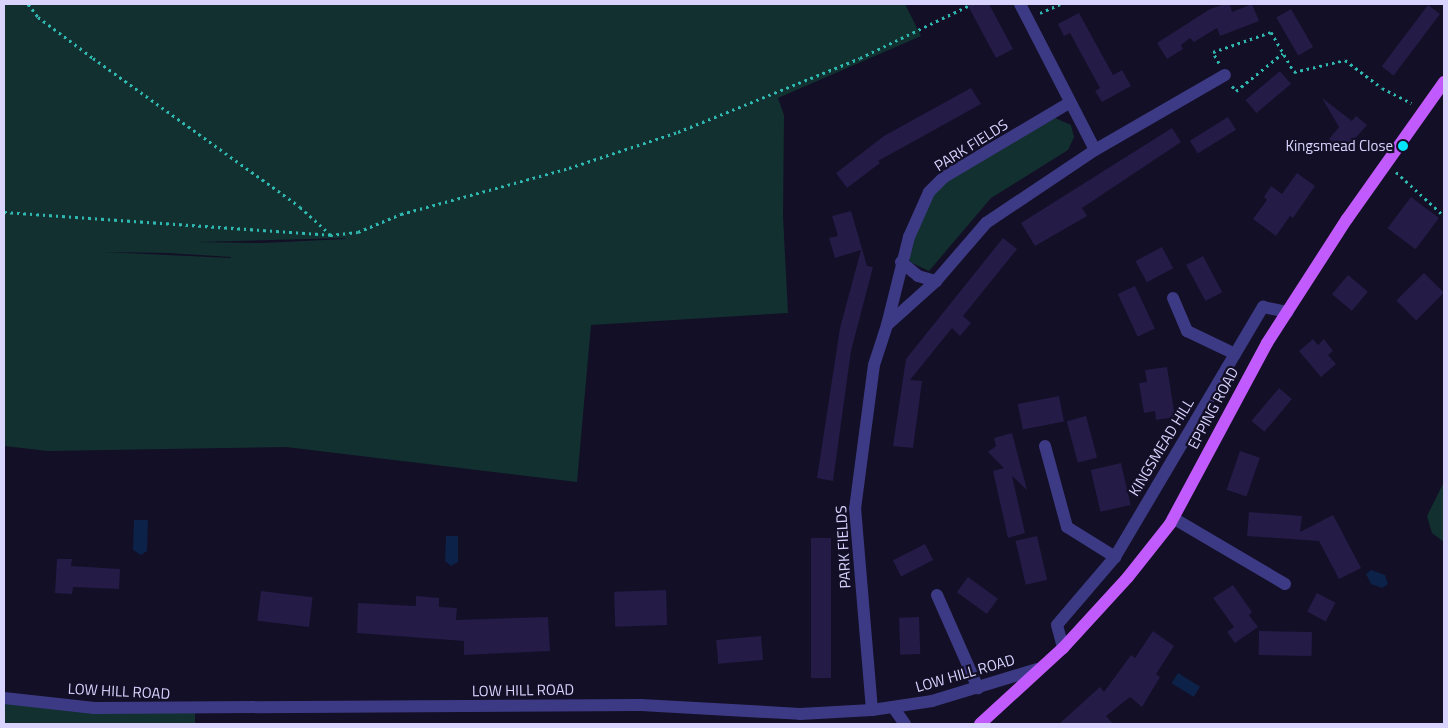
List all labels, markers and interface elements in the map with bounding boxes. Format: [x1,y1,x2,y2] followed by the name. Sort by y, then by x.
[931,115,1011,175] street label: PARK FIELDS
[1285,137,1393,155] place label: Kingsmead Close
[1397,140,1409,152] marker: Kingsmead Close
[1184,364,1242,452] street label: EPPING ROAD
[1125,395,1197,499] street label: KINGSMEAD HILL
[832,505,854,589] street label: PARK FIELDS
[913,650,1017,696] street label: LOW HILL ROAD
[67,679,171,703] street label: LOW HILL ROAD
[472,680,574,700] street label: LOW HILL ROAD

